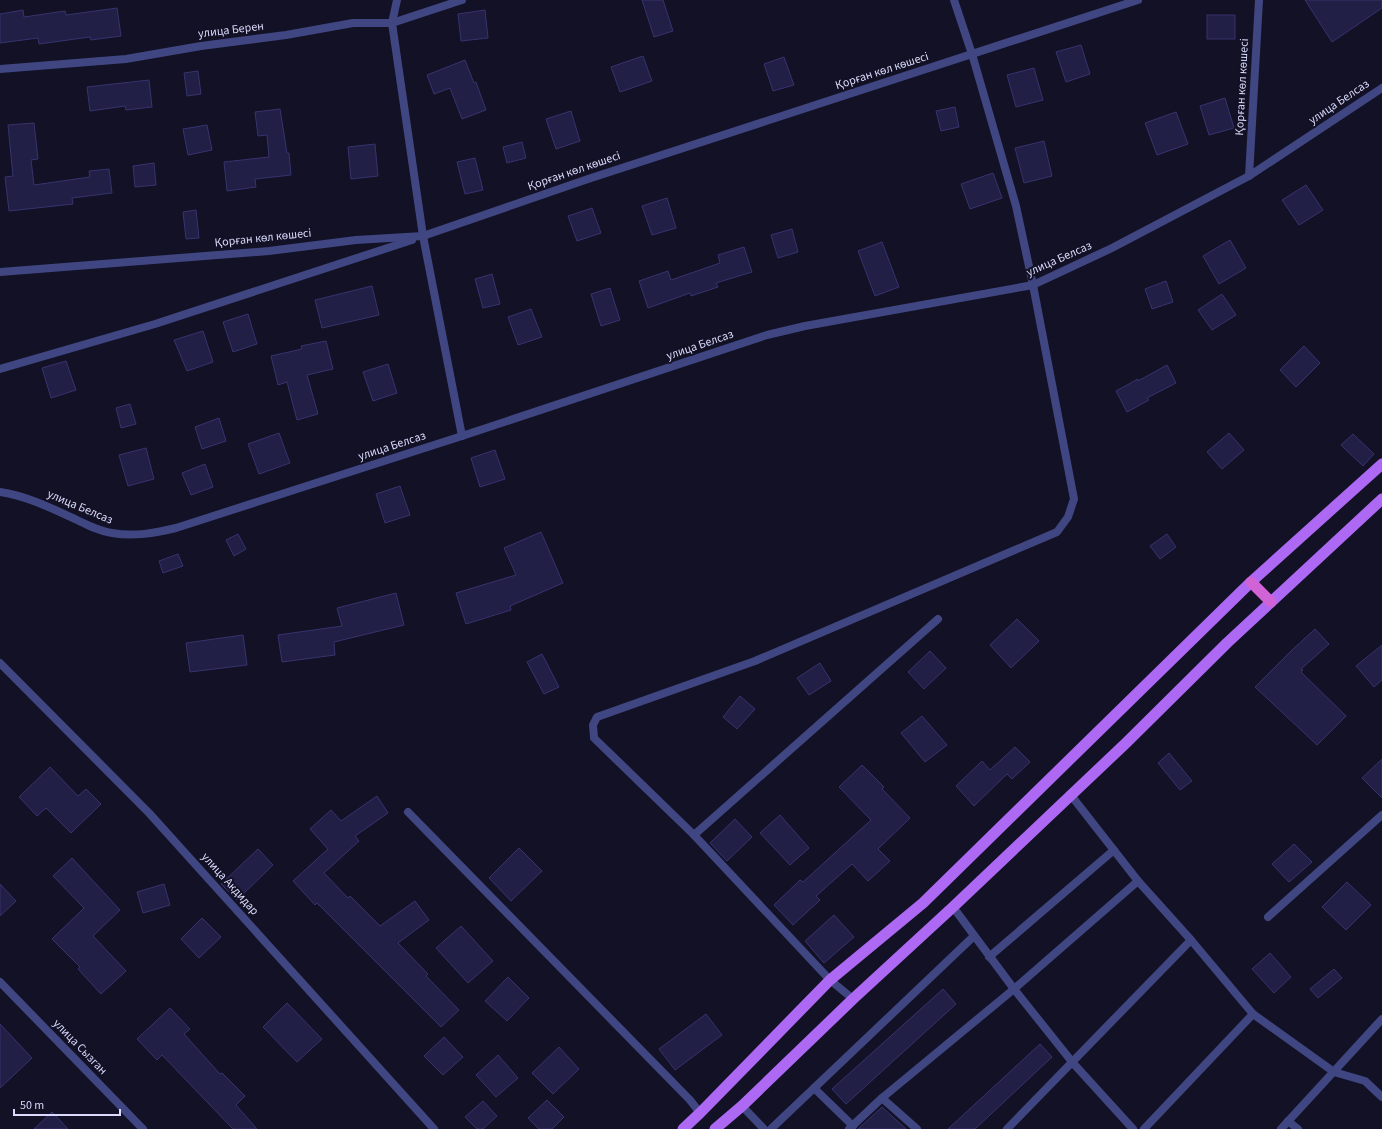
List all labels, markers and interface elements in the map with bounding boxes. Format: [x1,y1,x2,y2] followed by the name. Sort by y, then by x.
[197,18,265,42] street label: улица Берен
[1231,38,1253,136] street label: Қорған көл көшесі
[833,48,931,94] street label: Қорған көл көшесі
[1305,75,1373,129] street label: улица Белсаз
[525,147,623,195] street label: Қорған көл көшесі
[214,224,312,252] street label: Қорған көл көшесі
[1024,237,1094,281] street label: улица Белсаз
[664,326,736,364] street label: улица Белсаз
[356,427,428,465] street label: улица Белсаз
[44,485,116,529] street label: улица Белсаз
[197,849,263,919] street label: улица Акдидар
[49,1015,111,1079] street label: улица Сызган
[14,1091,120,1117] scale bar
[20,1097,44,1114] text: 50 m

